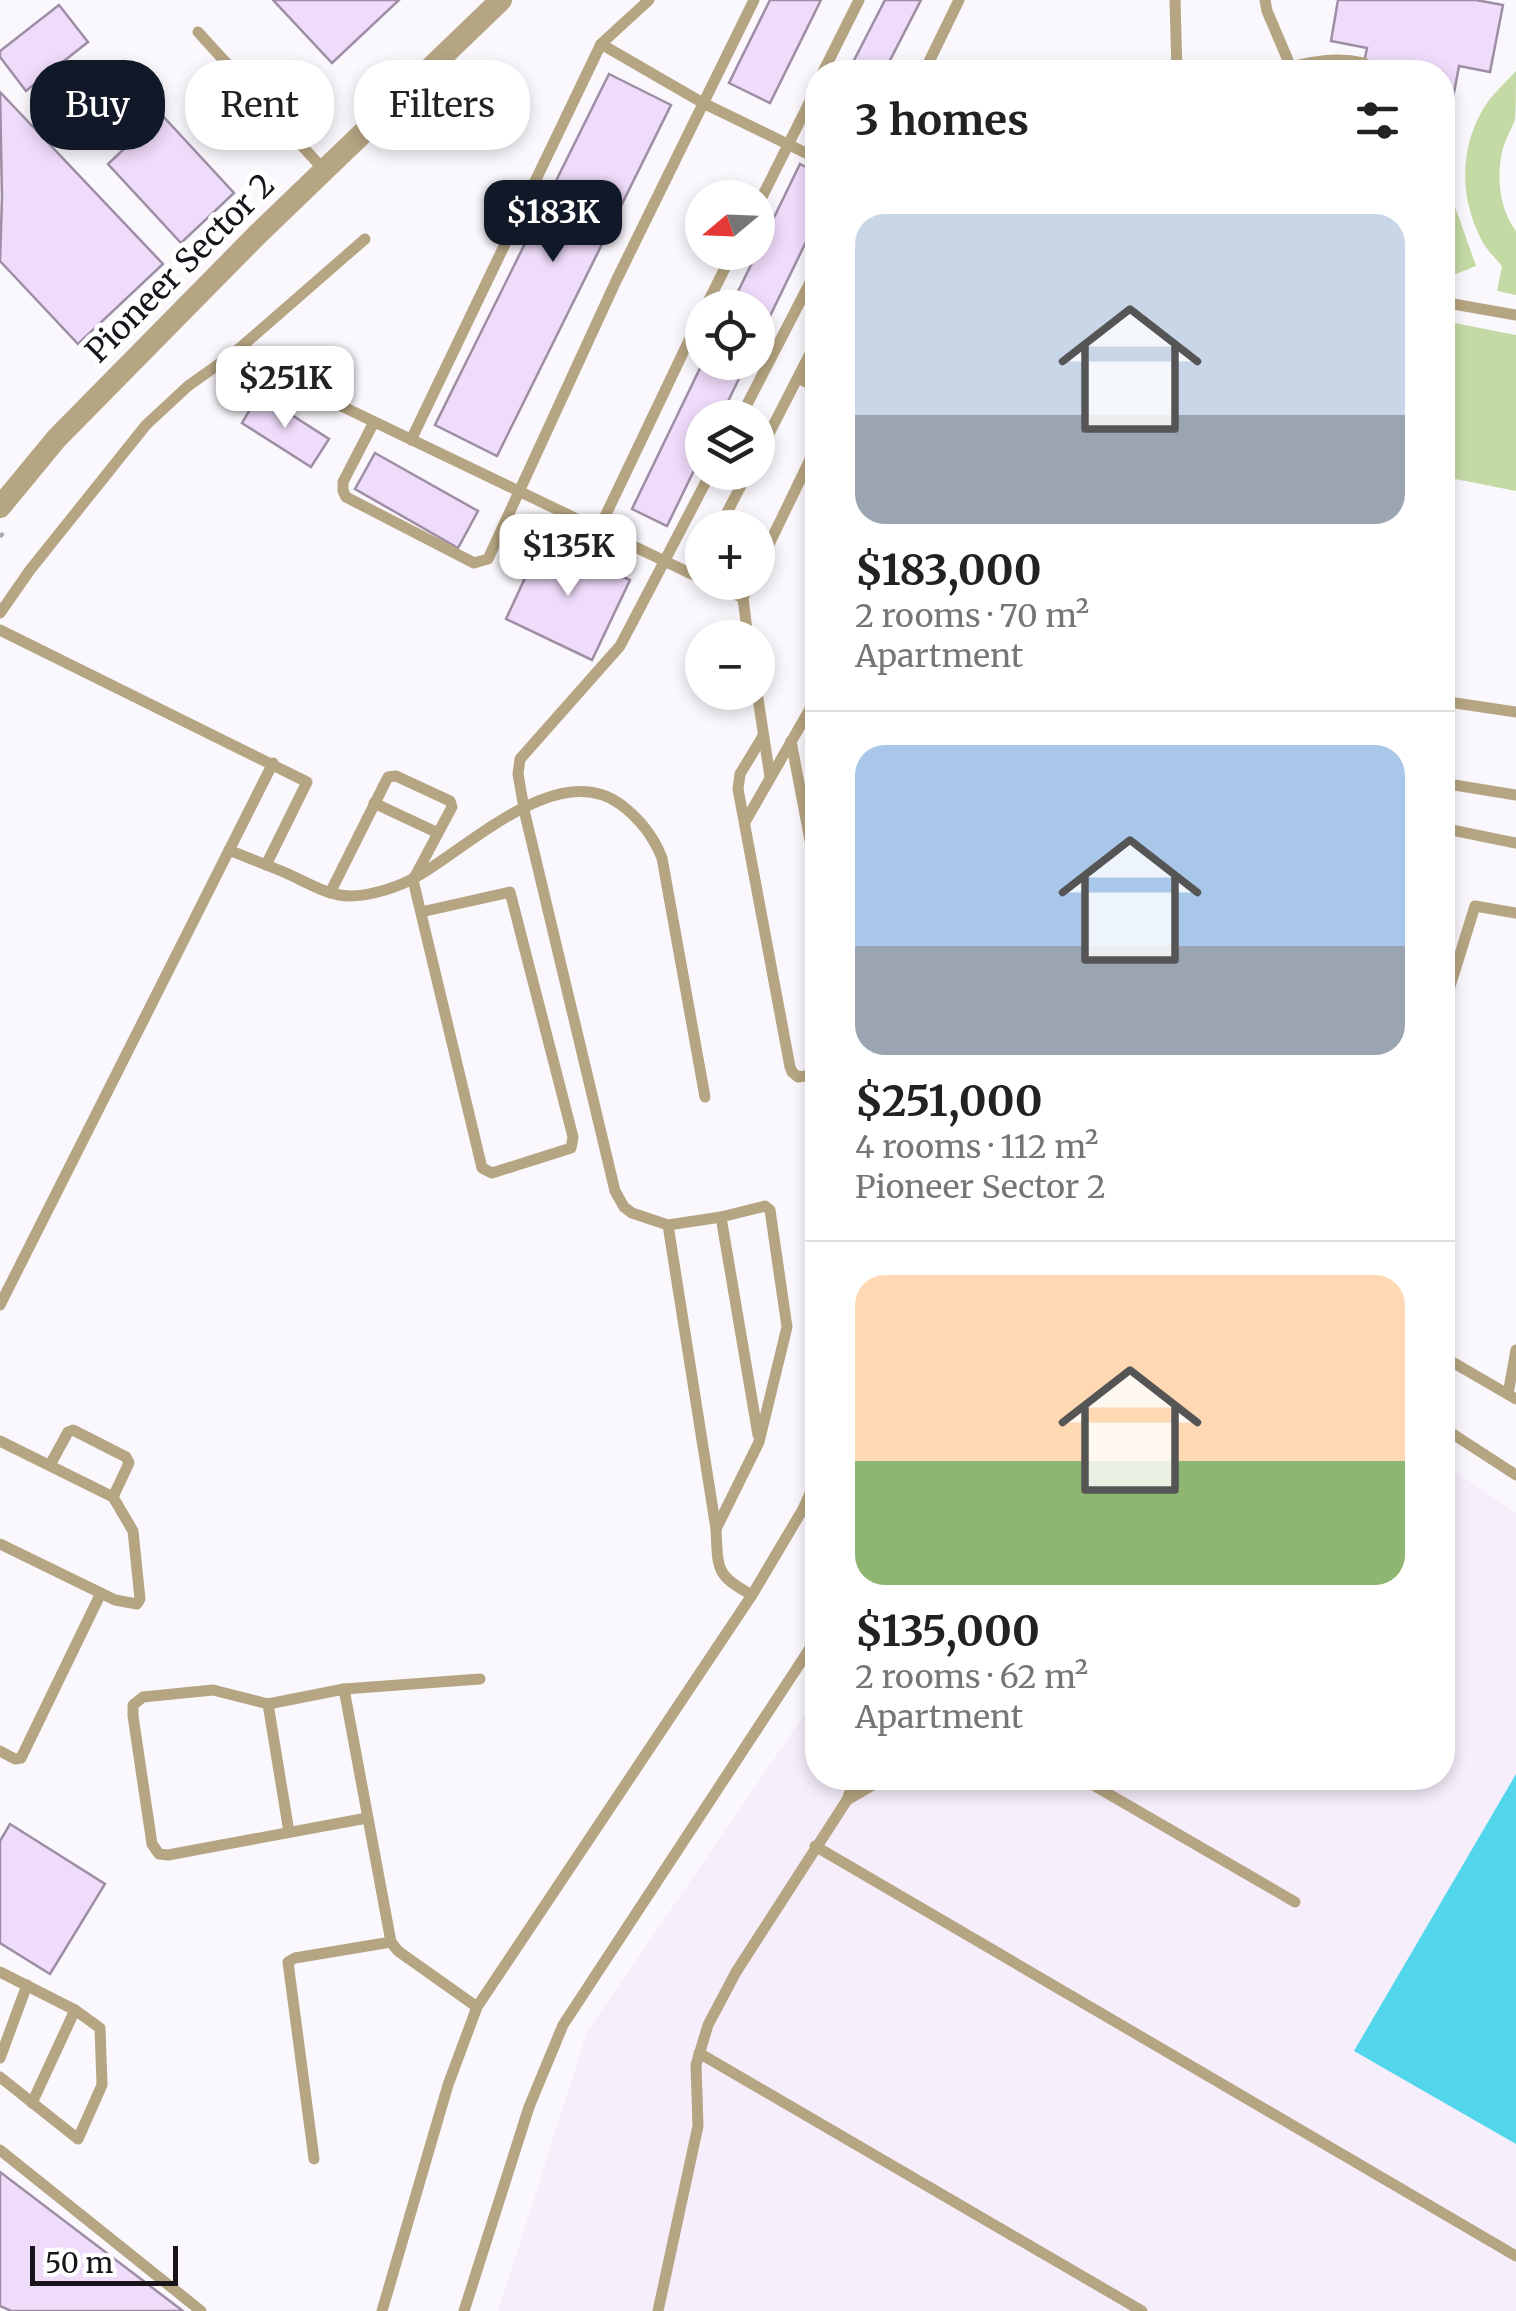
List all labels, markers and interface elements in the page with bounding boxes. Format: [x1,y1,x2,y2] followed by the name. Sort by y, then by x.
[30,60,165,150] chip: Buy
[185,60,334,150] chip: Rent
[354,60,530,150] chip: Filters
[1350,93,1405,148] icon: filters
[855,94,1029,146] text: 3 homes
[77,165,283,371] street label: Pioneer Sector 2
[483,180,623,265] pin: $183K
[685,180,775,270] north arrow
[685,180,775,710] map controls
[506,192,600,232] text: $183K
[1040,279,1220,459] icon: home
[685,290,775,380] button: locate
[215,346,355,431] pin: $251K
[238,358,332,398] text: $251K
[685,400,775,490] button: layers
[685,510,775,600] button: +
[498,514,638,599] pin: $135K
[521,526,615,566] text: $135K
[855,544,1042,596] text: $183,000
[855,596,1089,636] text: 2 rooms · 70 m²
[685,620,775,710] button: −
[855,636,1023,676] text: Apartment
[1040,810,1220,990] icon: home
[855,1075,1043,1127] text: $251,000
[855,1127,1098,1167] text: 4 rooms · 112 m²
[855,1167,1106,1207] text: Pioneer Sector 2
[1040,1340,1220,1520] icon: home
[855,1605,1040,1657] text: $135,000
[855,1657,1088,1697] text: 2 rooms · 62 m²
[855,1697,1023,1737] text: Apartment
[30,2241,178,2286] scale bar
[45,2245,113,2281] text: 50 m

